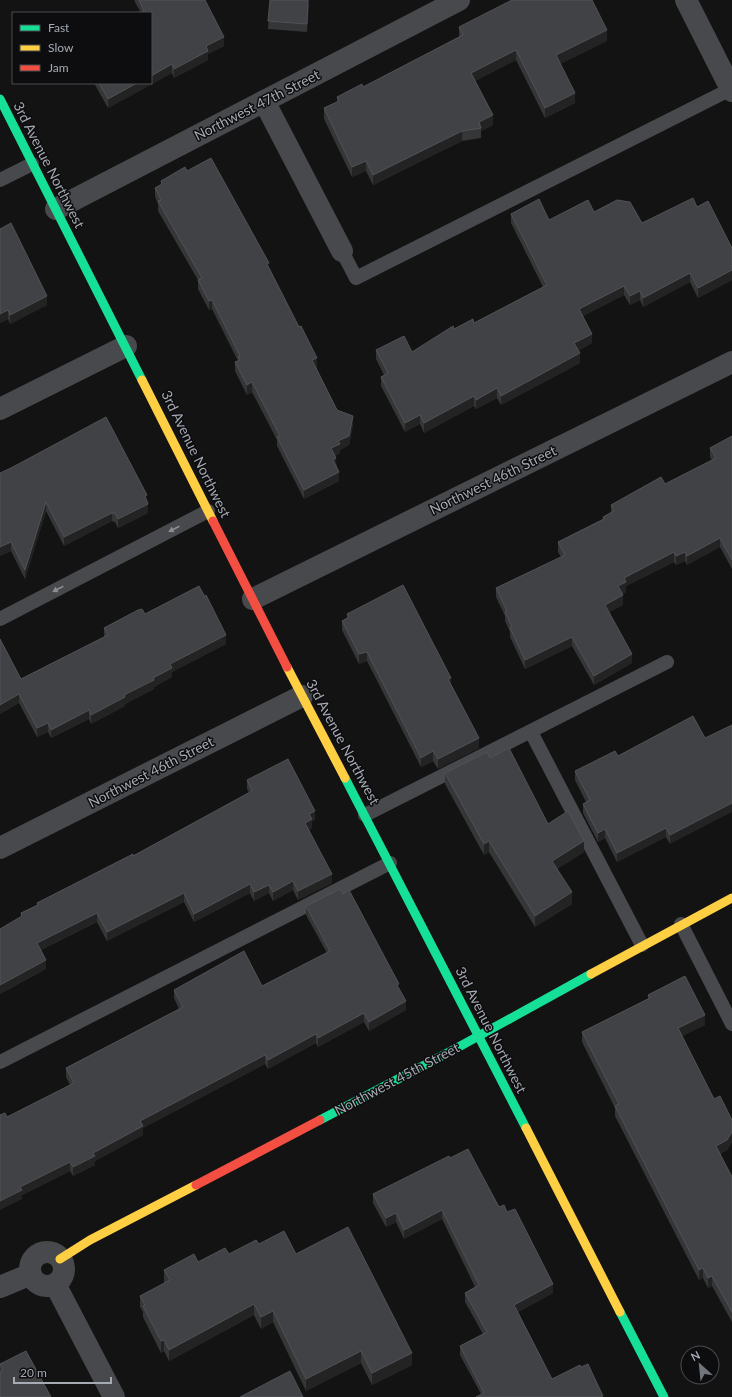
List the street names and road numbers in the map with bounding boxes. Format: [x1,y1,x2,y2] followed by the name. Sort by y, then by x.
[191,65,322,144] street label: Northwest 47th Street
[10,99,89,231] street label: 3rd Avenue Northwest
[158,387,235,520] street label: 3rd Avenue Northwest
[427,441,559,518] street label: Northwest 46th Street
[303,676,384,807] street label: 3rd Avenue Northwest
[85,732,216,811] street label: Northwest 46th Street
[452,964,531,1096] street label: 3rd Avenue Northwest
[332,1038,462,1119] street label: Northwest 45th Street

